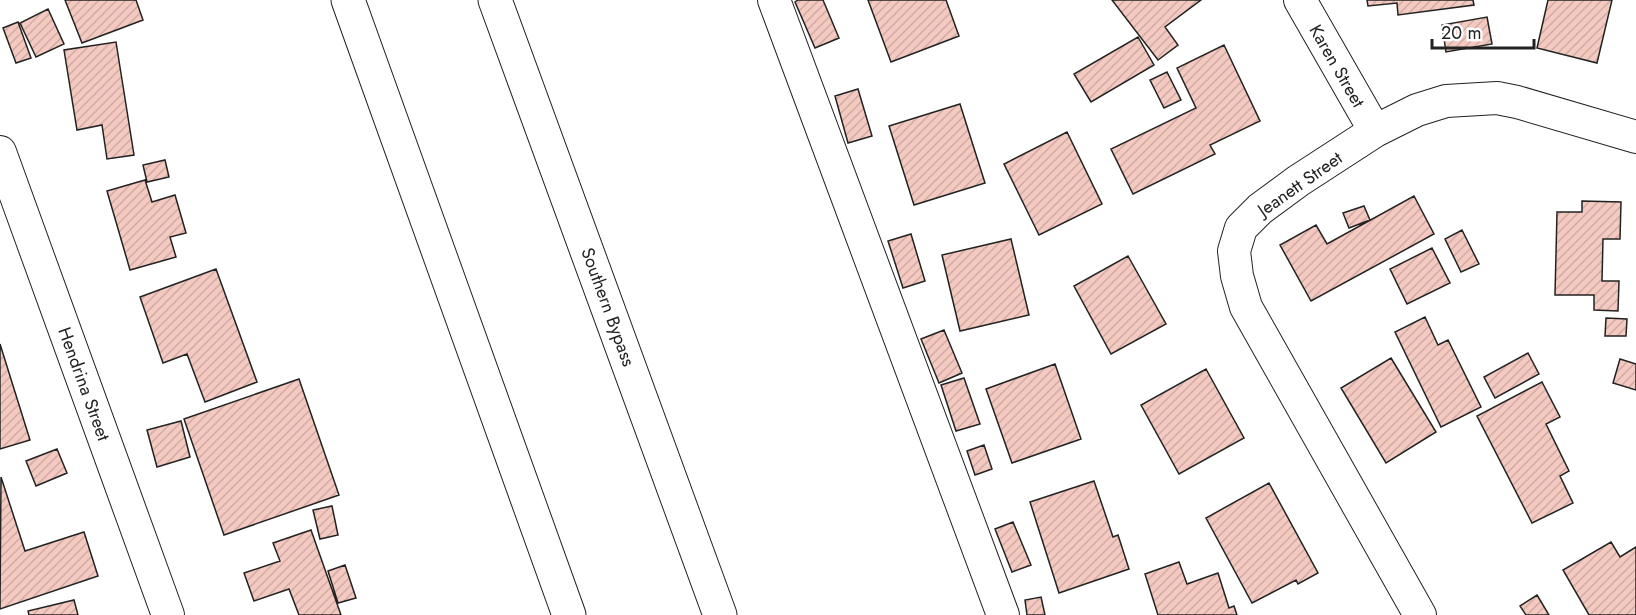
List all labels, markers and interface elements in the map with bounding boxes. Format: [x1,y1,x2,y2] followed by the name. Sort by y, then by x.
[1432,12,1534,50] scale bar
[1303,20,1372,113] street label: Karen Street
[1441,20,1481,46] text: 20 m
[1251,145,1348,224] street label: Jeanett Street
[574,244,642,370] street label: Southern Bypass
[51,324,117,445] street label: Hendrina Street

